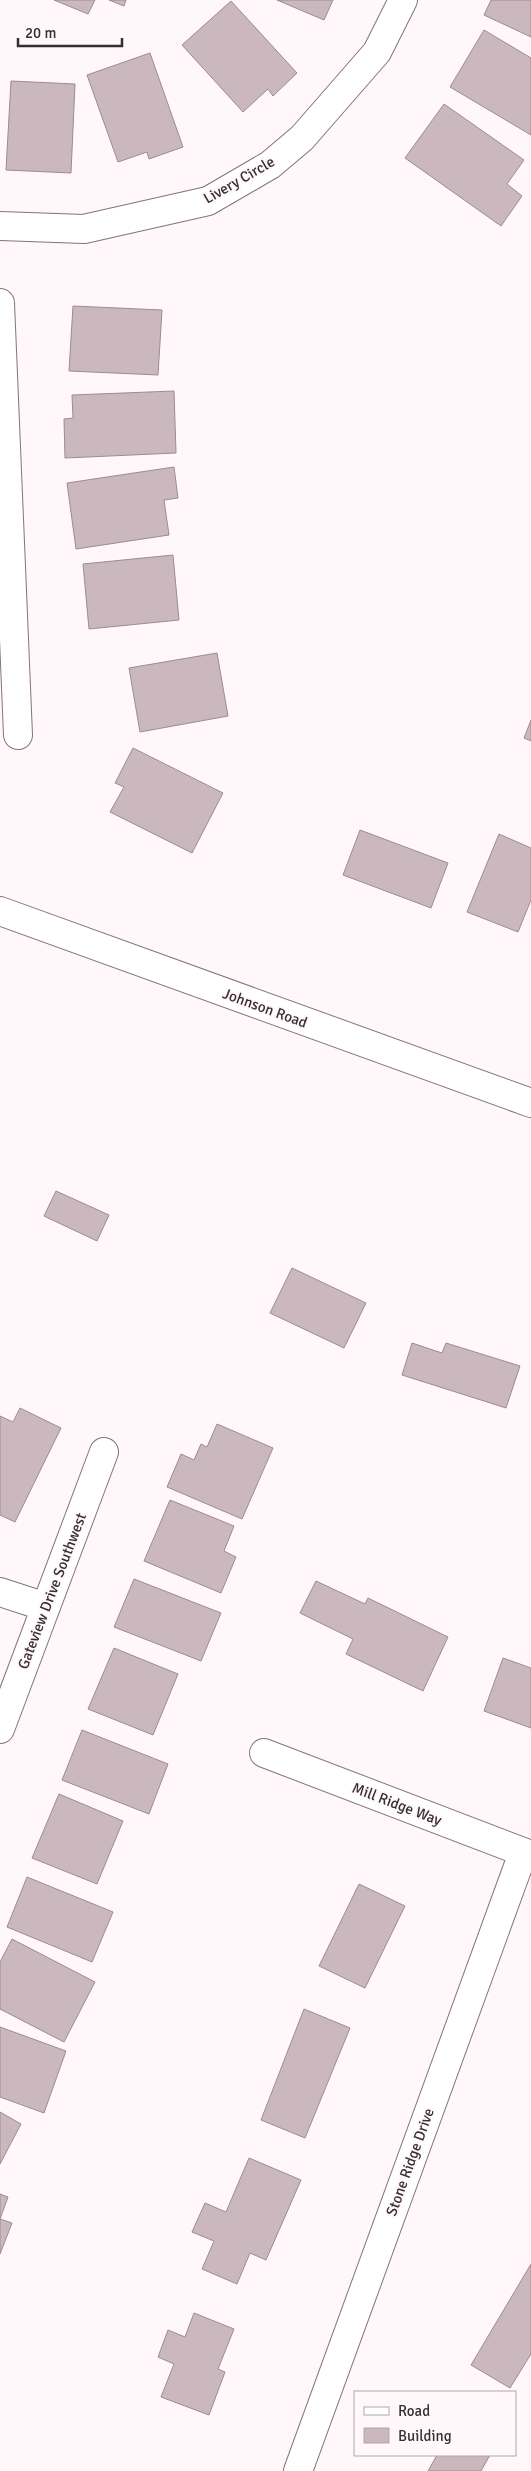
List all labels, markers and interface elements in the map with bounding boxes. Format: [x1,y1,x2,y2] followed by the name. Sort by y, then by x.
[18,15,121,47] scale bar
[25,24,56,42] text: 20 m
[200,152,278,208] street label: Livery Circle
[220,984,310,1032] street label: Johnson Road
[14,1510,90,1672] street label: Gateview Drive Southwest
[350,1779,444,1829] street label: Mill Ridge Way
[382,2106,438,2218] street label: Stone Ridge Drive
[354,2391,516,2456] legend
[398,2402,430,2420] text: Road
[398,2427,452,2445] text: Building

